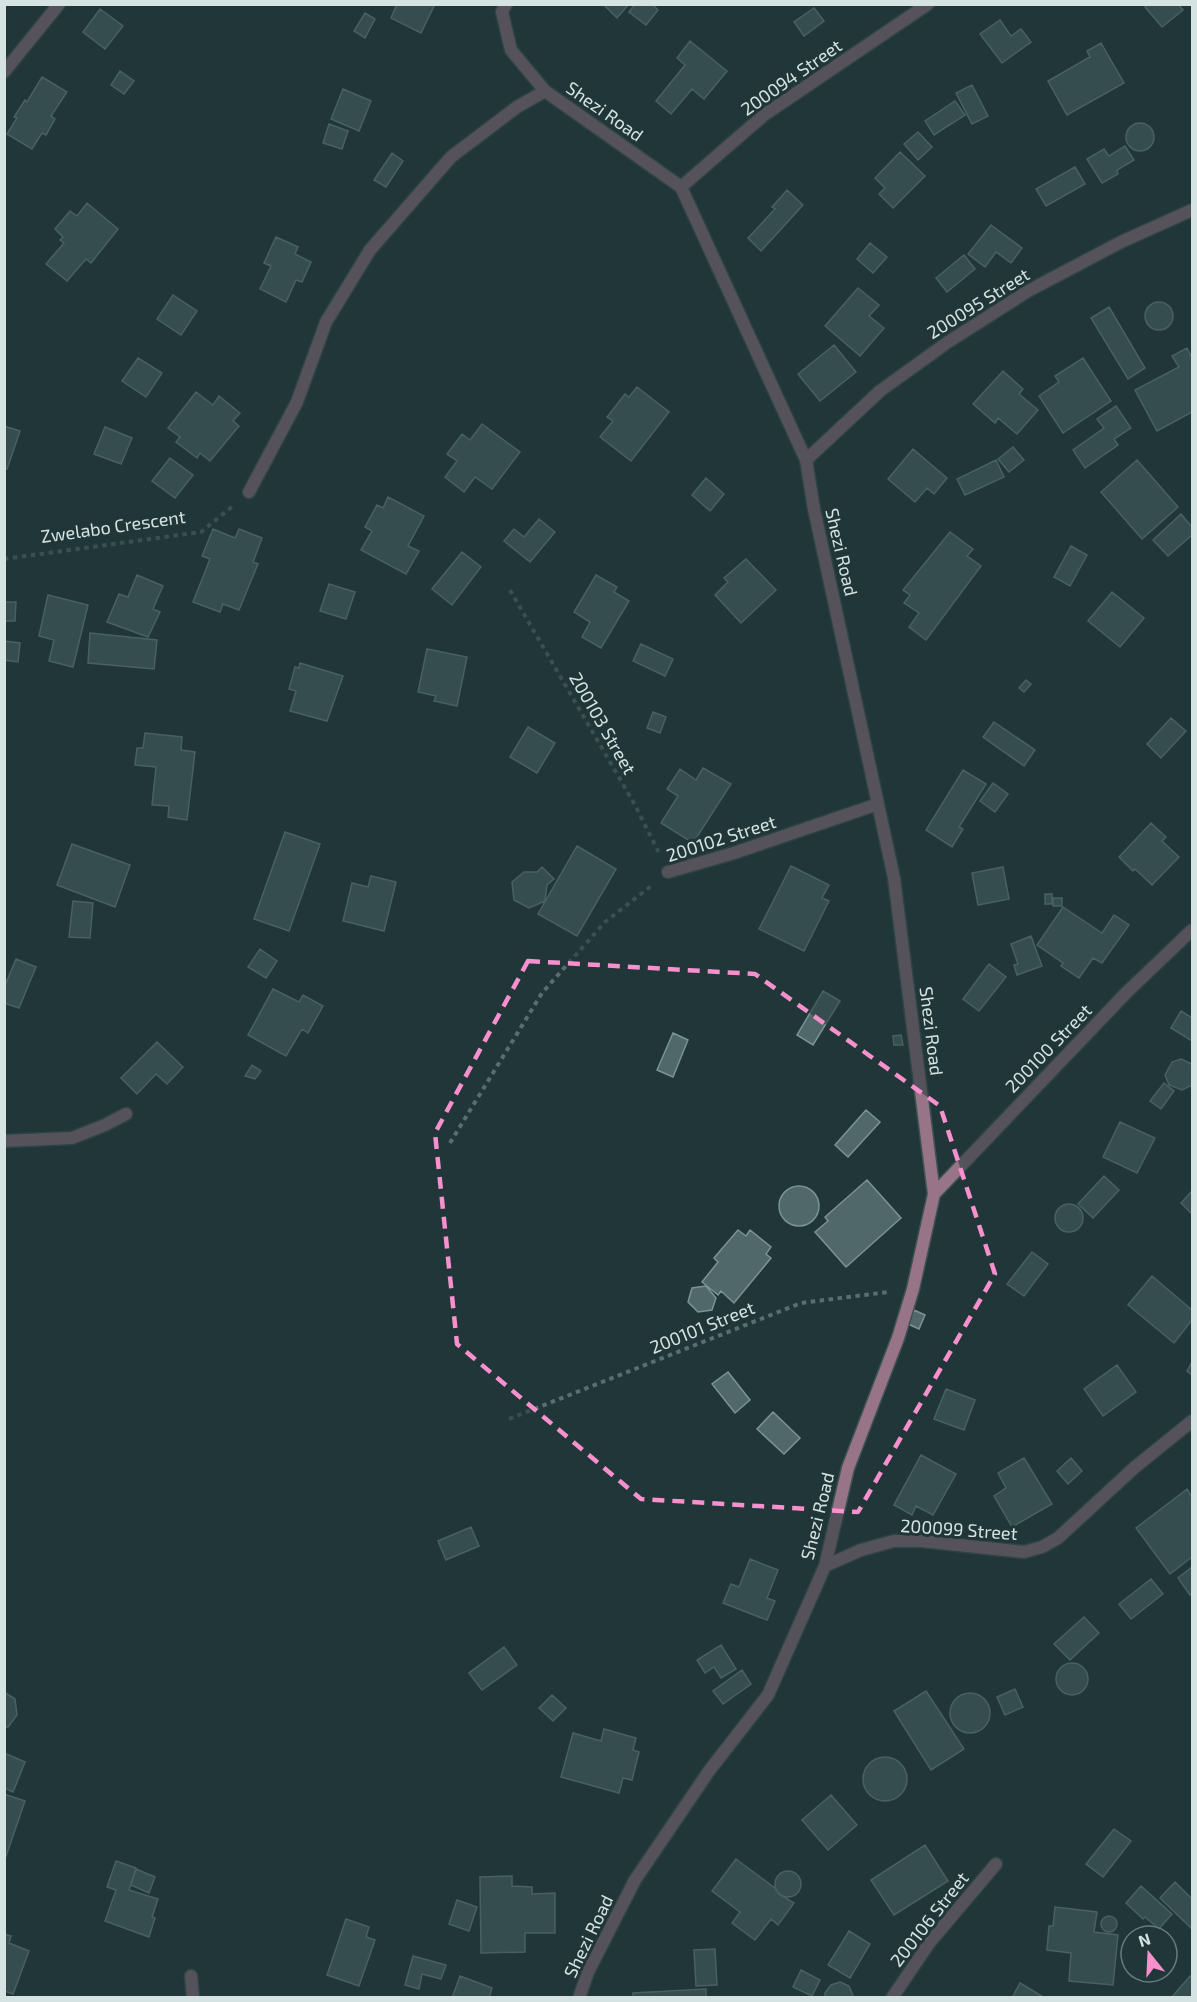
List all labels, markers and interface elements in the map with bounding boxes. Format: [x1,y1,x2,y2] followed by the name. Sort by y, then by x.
[736,34,846,120] street label: 200094 Street
[562,76,648,146] street label: Shezi Road
[923,263,1033,343] street label: 200095 Street
[39,505,187,547] street label: Zwelabo Crescent
[821,506,863,598] street label: Shezi Road
[565,668,641,778] street label: 200103 Street
[663,810,779,866] street label: 200102 Street
[916,985,948,1077] street label: Shezi Road
[1000,999,1096,1097] street label: 200100 Street
[646,1296,758,1358] street label: 200101 Street
[796,1470,838,1562] street label: Shezi Road
[900,1514,1018,1544] street label: 200099 Street
[885,1867,973,1971] street label: 200106 Street
[559,1891,617,1981] street label: Shezi Road
[1119,1924,1179,1984] north arrow
[1136,1928,1153,1950] text: N

